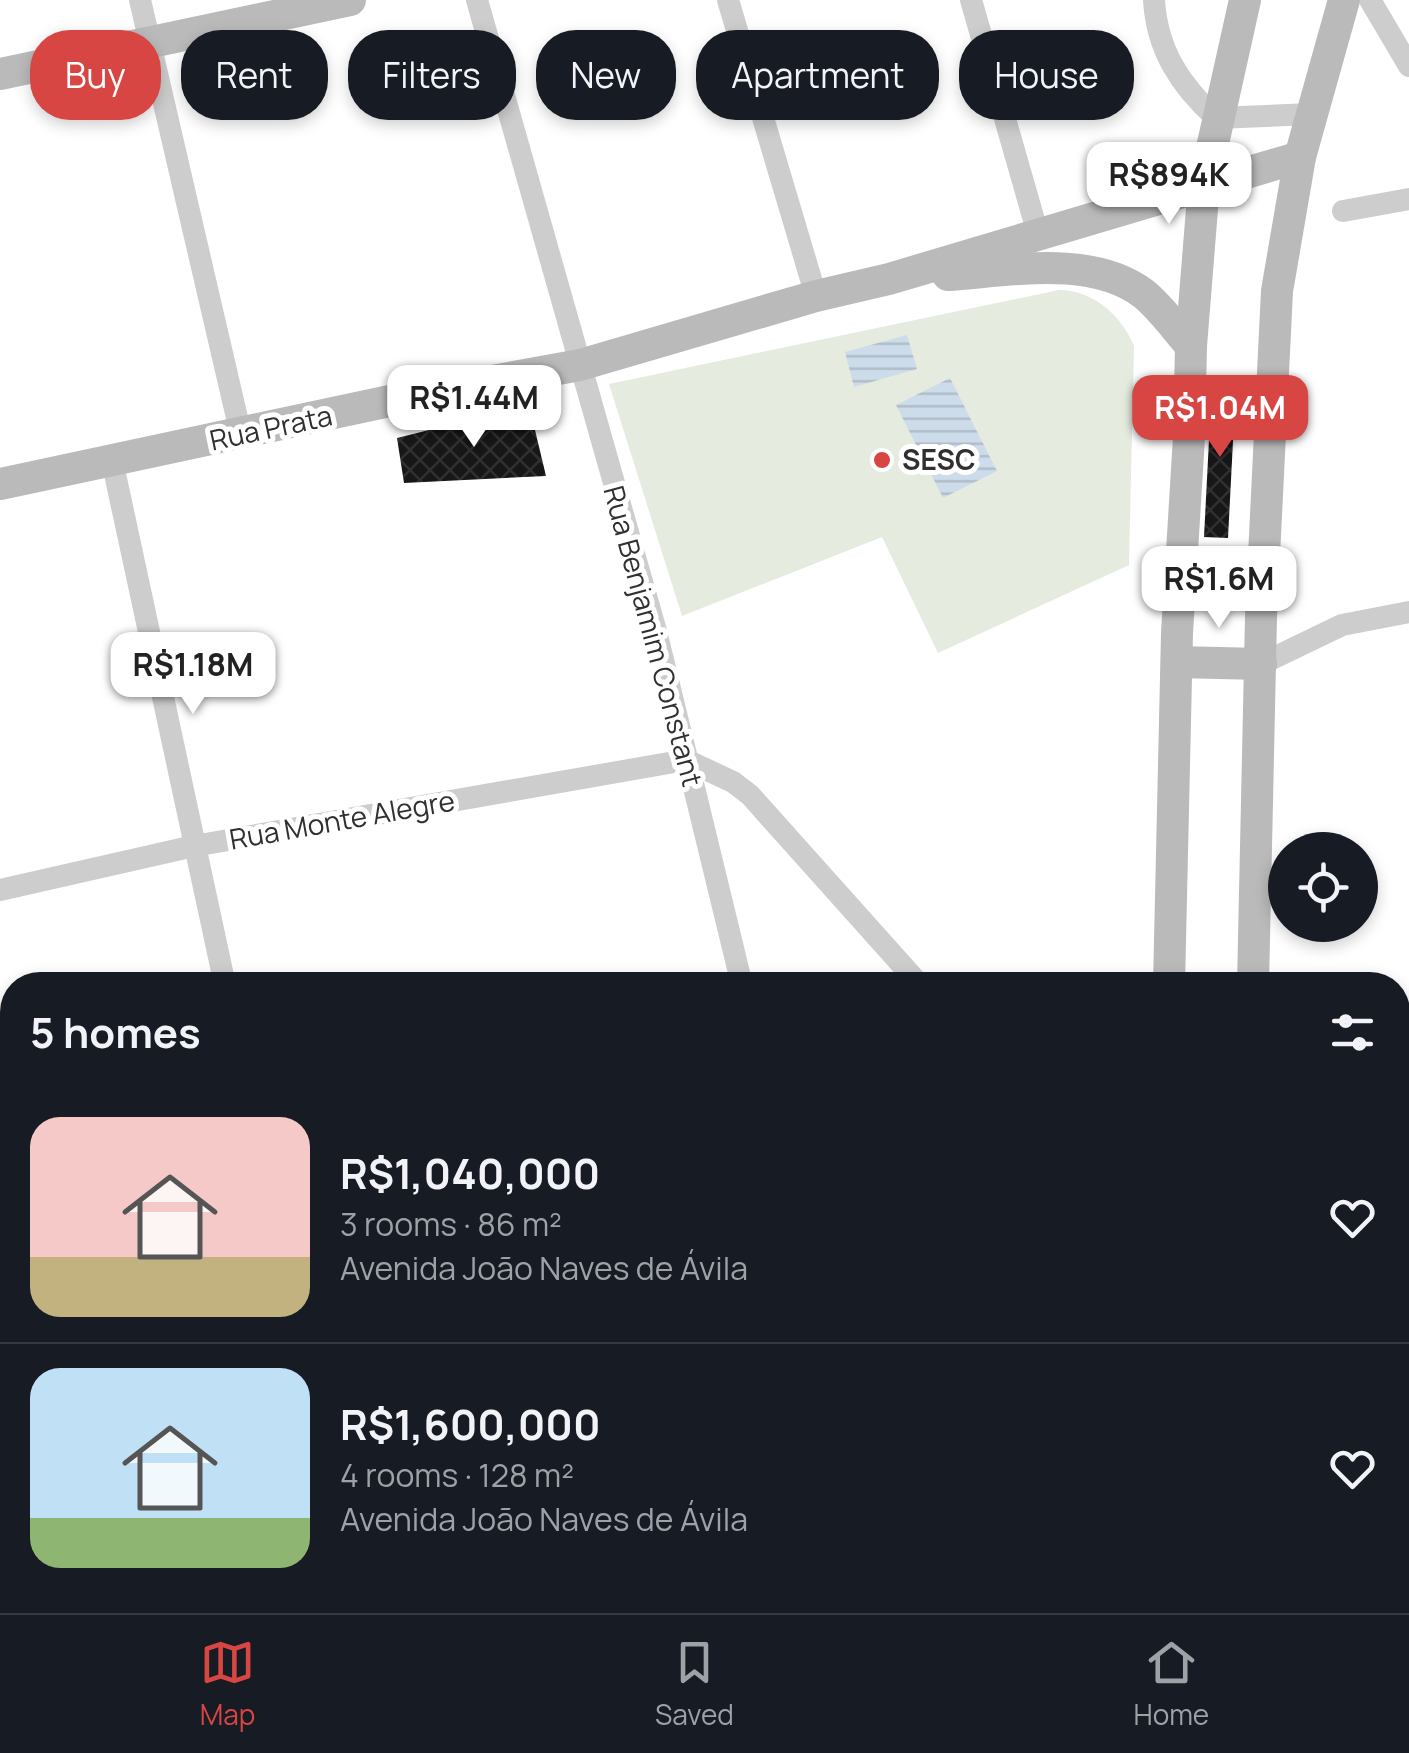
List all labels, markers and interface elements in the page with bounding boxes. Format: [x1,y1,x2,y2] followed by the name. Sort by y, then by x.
[30,30,161,120] chip: Buy
[181,30,328,120] chip: Rent
[348,30,516,120] chip: Filters
[536,30,676,120] chip: New
[696,30,939,120] chip: Apartment
[959,30,1134,120] chip: House
[1088,142,1250,227] pin: R$894K
[1109,152,1229,196] text: R$894K
[382,365,566,450] pin: R$1.44M
[409,375,539,419] text: R$1.44M
[1128,375,1312,460] pin: R$1.04M
[1154,385,1286,429] text: R$1.04M
[206,396,335,459] street label: Rua Prata
[902,440,976,478] place label: SESC
[871,449,893,471] marker: SESC
[596,481,712,790] street label: Rua Benjamim Constant
[1138,546,1300,631] pin: R$1.6M
[1164,556,1274,600] text: R$1.6M
[101,632,285,717] pin: R$1.18M
[133,642,253,686] text: R$1.18M
[226,780,457,858] street label: Rua Monte Alegre
[1268,832,1378,942] map controls
[1268,832,1378,942] button: locate
[30,1003,201,1061] text: 5 homes
[1325,1005,1380,1060] icon: filters
[340,1144,600,1202] text: R$1,040,000
[110,1157,230,1277] icon: home
[1325,1190,1380,1245] icon: heart
[340,1202,562,1246] text: 3 rooms · 86 m²
[340,1246,748,1290] text: Avenida João Naves de Ávila
[340,1395,601,1453] text: R$1,600,000
[110,1408,230,1528] icon: home
[1325,1441,1380,1496] icon: heart
[340,1453,574,1497] text: 4 rooms · 128 m²
[340,1497,748,1541] text: Avenida João Naves de Ávila
[200,1635,255,1733] tab: Map
[655,1635,734,1733] tab: Saved
[1133,1635,1209,1733] tab: Home

